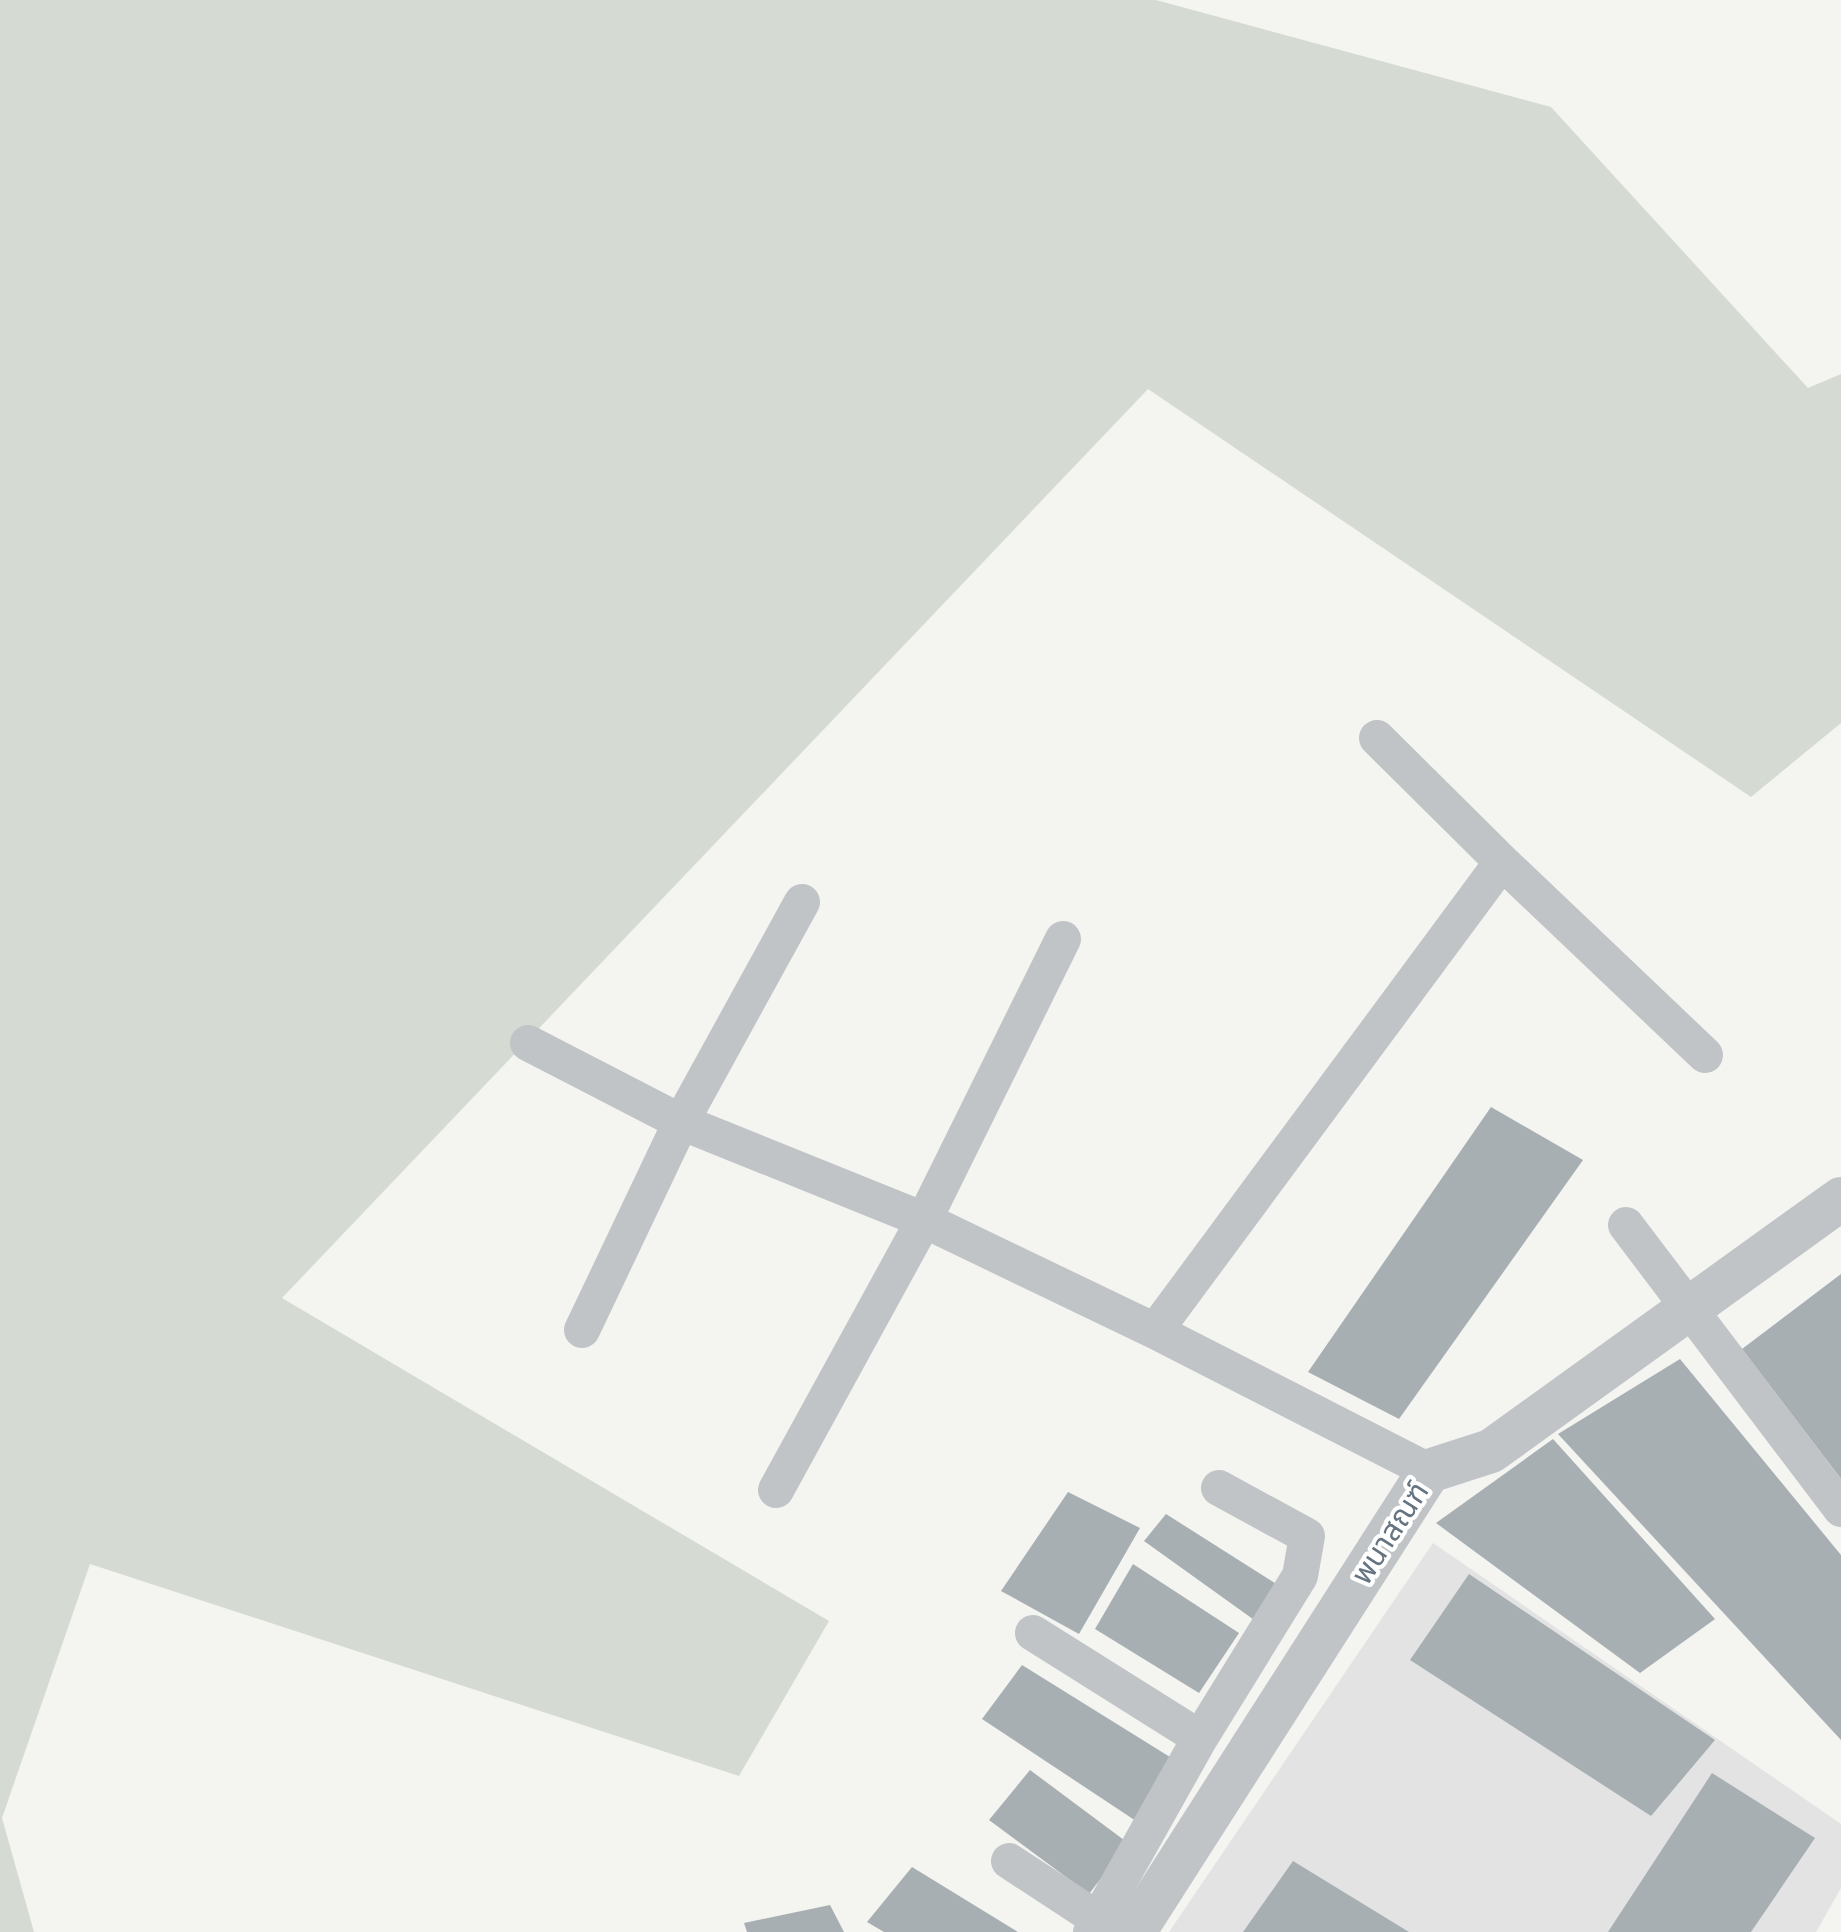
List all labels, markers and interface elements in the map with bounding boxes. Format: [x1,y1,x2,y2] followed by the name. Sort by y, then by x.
[1342,1474,1437,1591] street label: พนาสณฑ์

